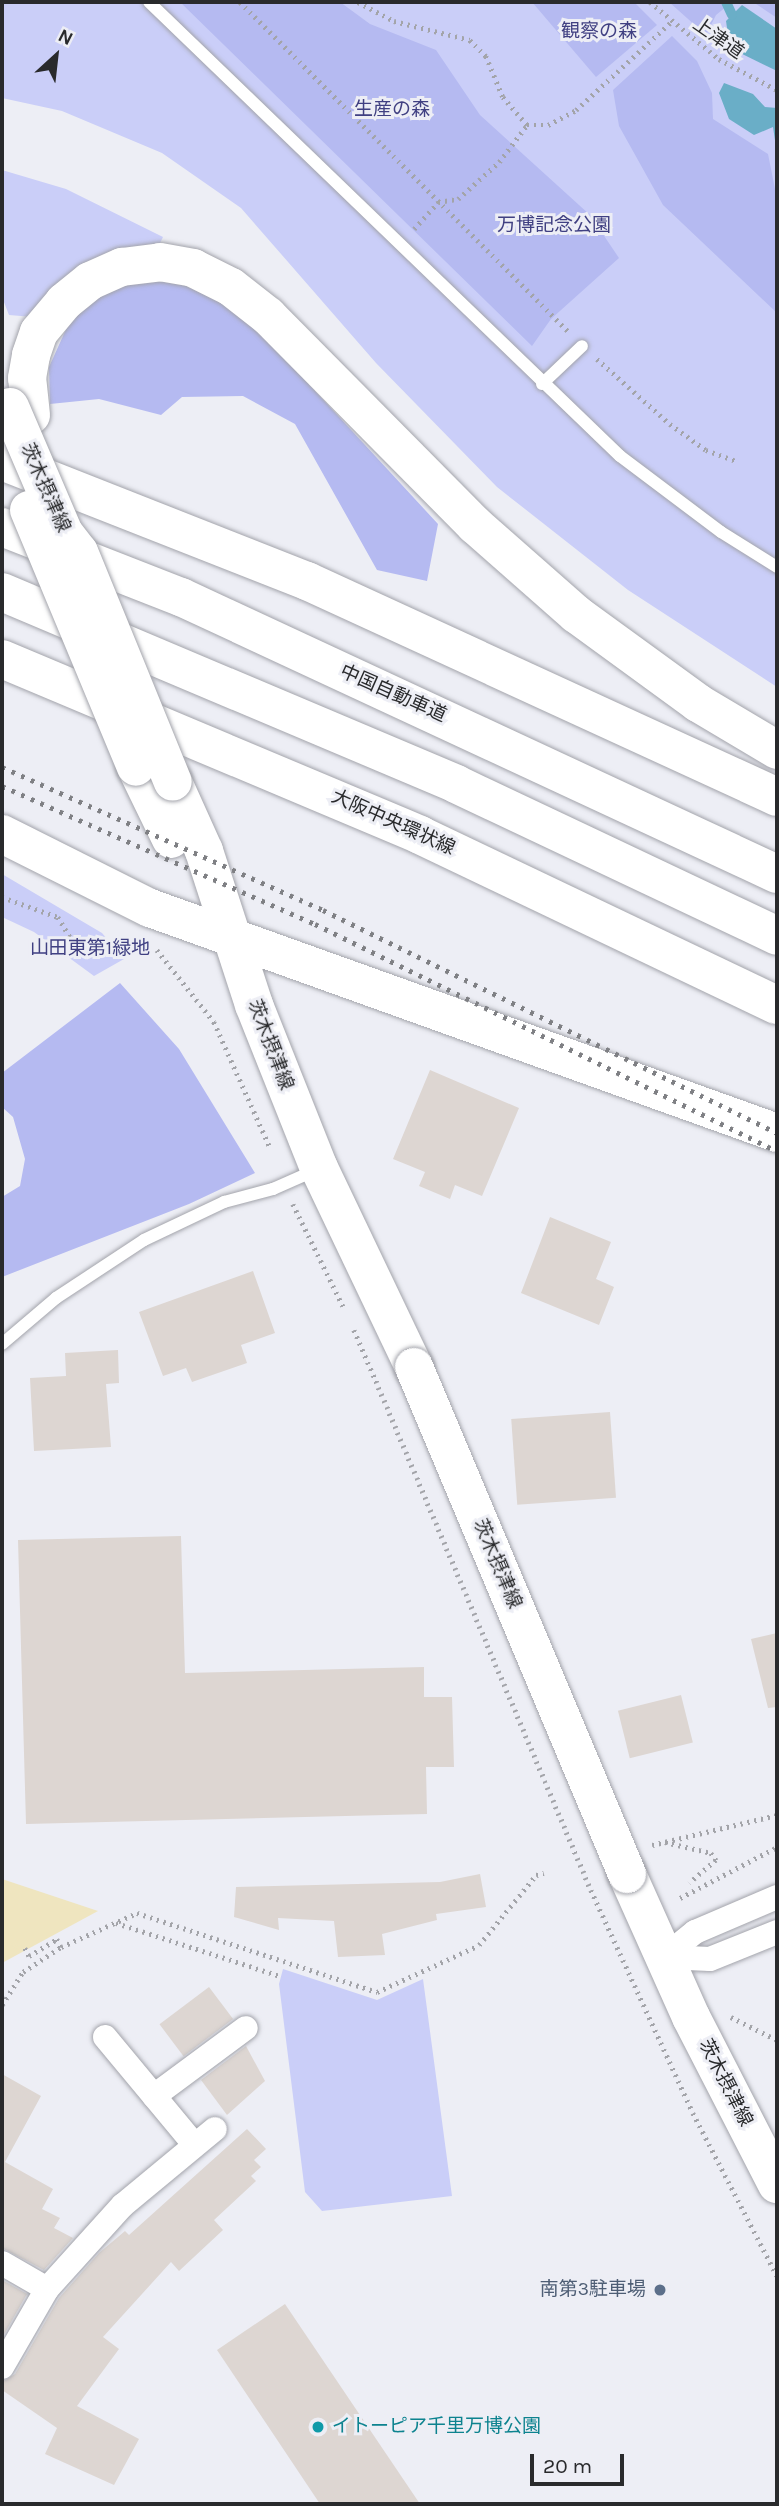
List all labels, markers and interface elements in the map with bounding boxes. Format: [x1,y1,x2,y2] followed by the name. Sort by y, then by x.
[688,13,748,65] street label: 上津道
[21,21,91,91] north arrow
[561,21,637,43] park label: 観察の森
[54,24,77,50] text: N
[354,99,430,121] park label: 生産の森
[497,215,611,237] park label: 万博記念公園
[15,440,75,536] street label: 茨木摂津線
[336,660,450,728] street label: 中国自動車道
[328,786,458,860] street label: 大阪中央環状線
[30,938,150,960] park label: 山田東第1緑地
[242,997,298,1093] street label: 茨木摂津線
[468,1516,526,1612] street label: 茨木摂津線
[693,2036,757,2130] street label: 茨木摂津線
[540,2279,646,2301] place label: 南第3駐車場
[652,2282,668,2298] marker: 南第3駐車場
[332,2416,541,2438] place label: イトーピア千里万博公園
[310,2419,326,2435] marker: イトーピア千里万博公園
[534,2440,628,2484] scale bar
[543,2454,592,2478] text: 20 m

